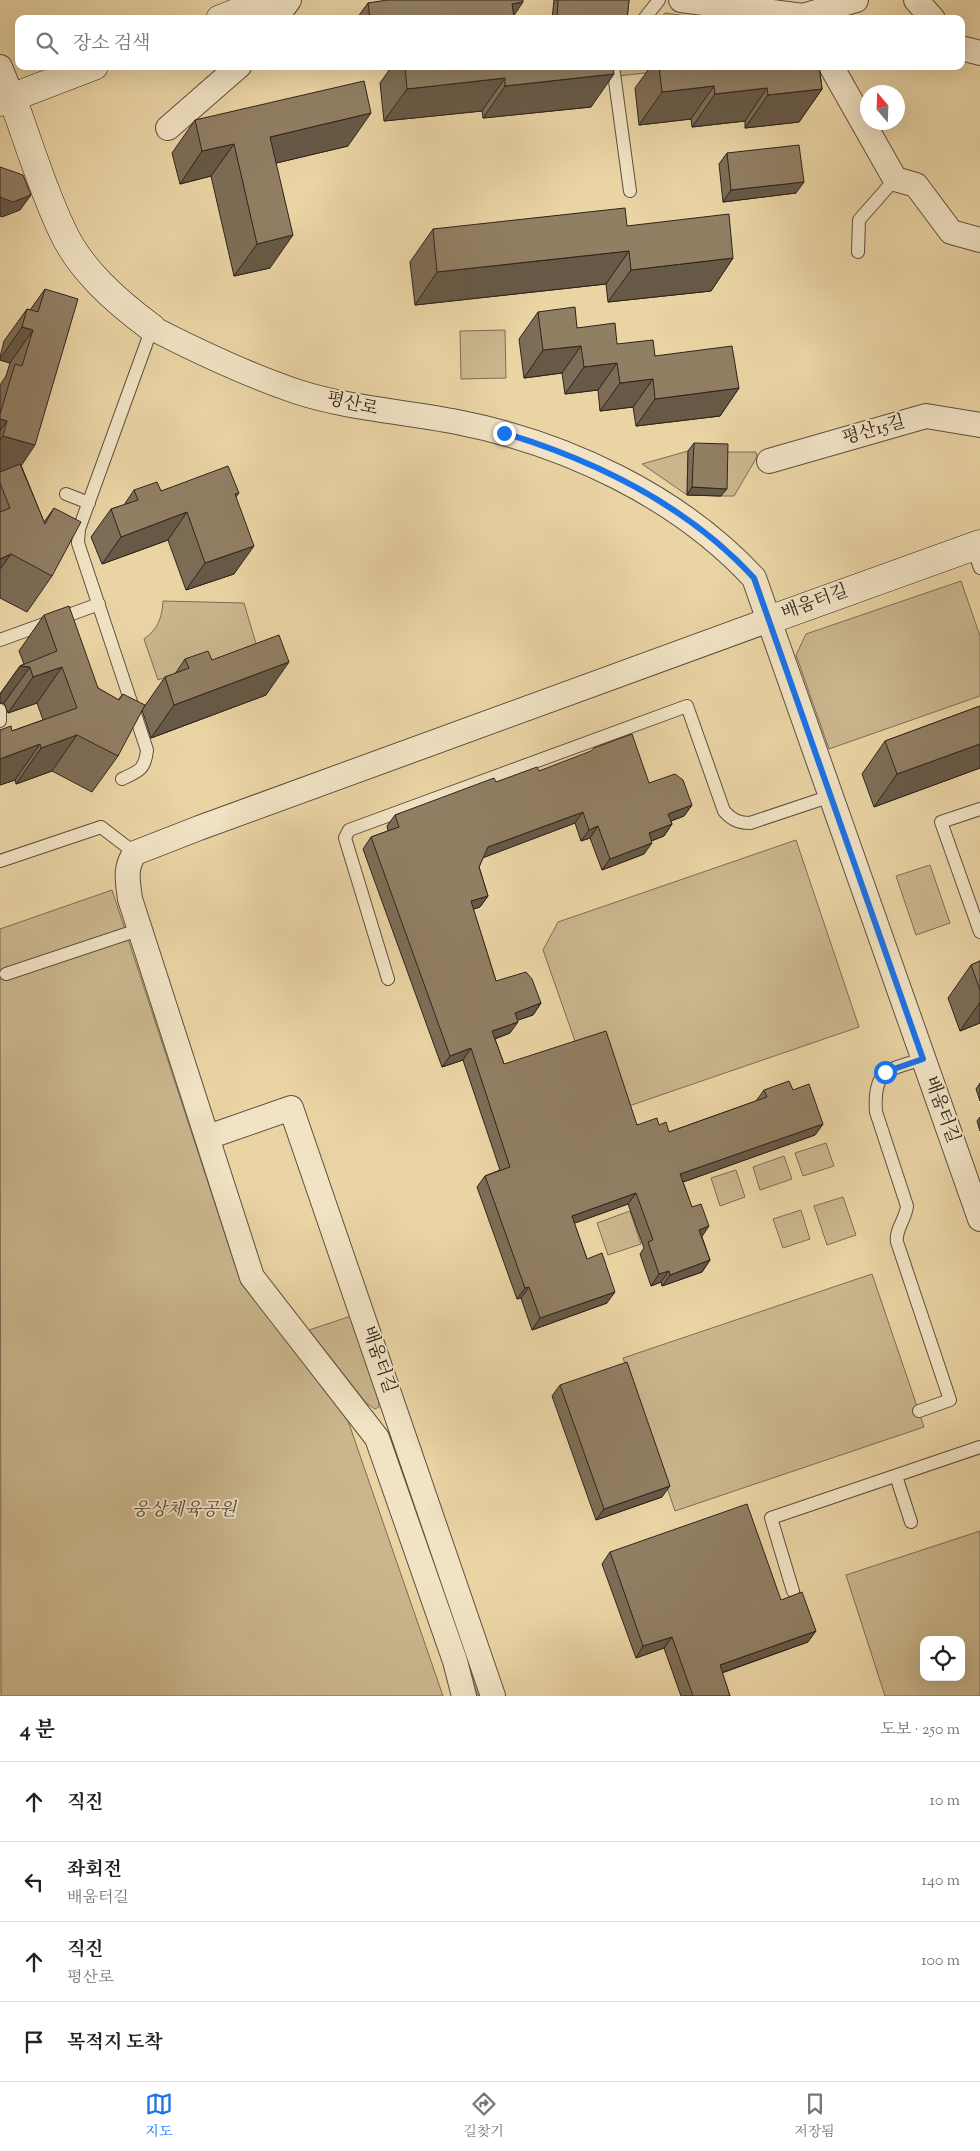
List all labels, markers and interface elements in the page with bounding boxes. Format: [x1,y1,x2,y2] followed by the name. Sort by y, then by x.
[15,15,965,70] search box
[33,29,61,57] icon: search
[73,31,150,58] text: 장소 검색
[860,85,905,130] north arrow
[324,386,380,424] street label: 평산로
[839,410,909,452] street label: 평산15길
[493,422,516,445] route end
[778,579,852,627] street label: 배움터길
[874,1061,897,1084] route start
[917,1073,965,1147] street label: 배움터길
[354,1323,402,1397] street label: 배움터길
[132,1498,238,1524] park label: 웅상체육공원
[920,1636,965,1681] map controls
[920,1636,965,1681] button: locate
[20,1716,55,1746] text: 4 분
[880,1719,960,1742] text: 도보 · 250 m
[20,1788,48,1816] icon: ahead
[67,1790,104,1817] text: 직진
[930,1790,960,1813] text: 10 m
[67,1857,122,1884] text: 좌회전
[20,1868,48,1896] icon: left
[922,1870,960,1893] text: 140 m
[67,1887,129,1910] text: 배움터길
[67,1937,104,1964] text: 직진
[20,1948,48,1976] icon: ahead
[921,1950,960,1973] text: 100 m
[67,1967,113,1990] text: 평산로
[20,2028,48,2056] icon: arrive
[67,2030,163,2057] text: 목적지 도착
[145,2090,173,2143] tab: 지도
[463,2090,504,2143] tab: 길찾기
[794,2090,835,2143] tab: 저장됨

